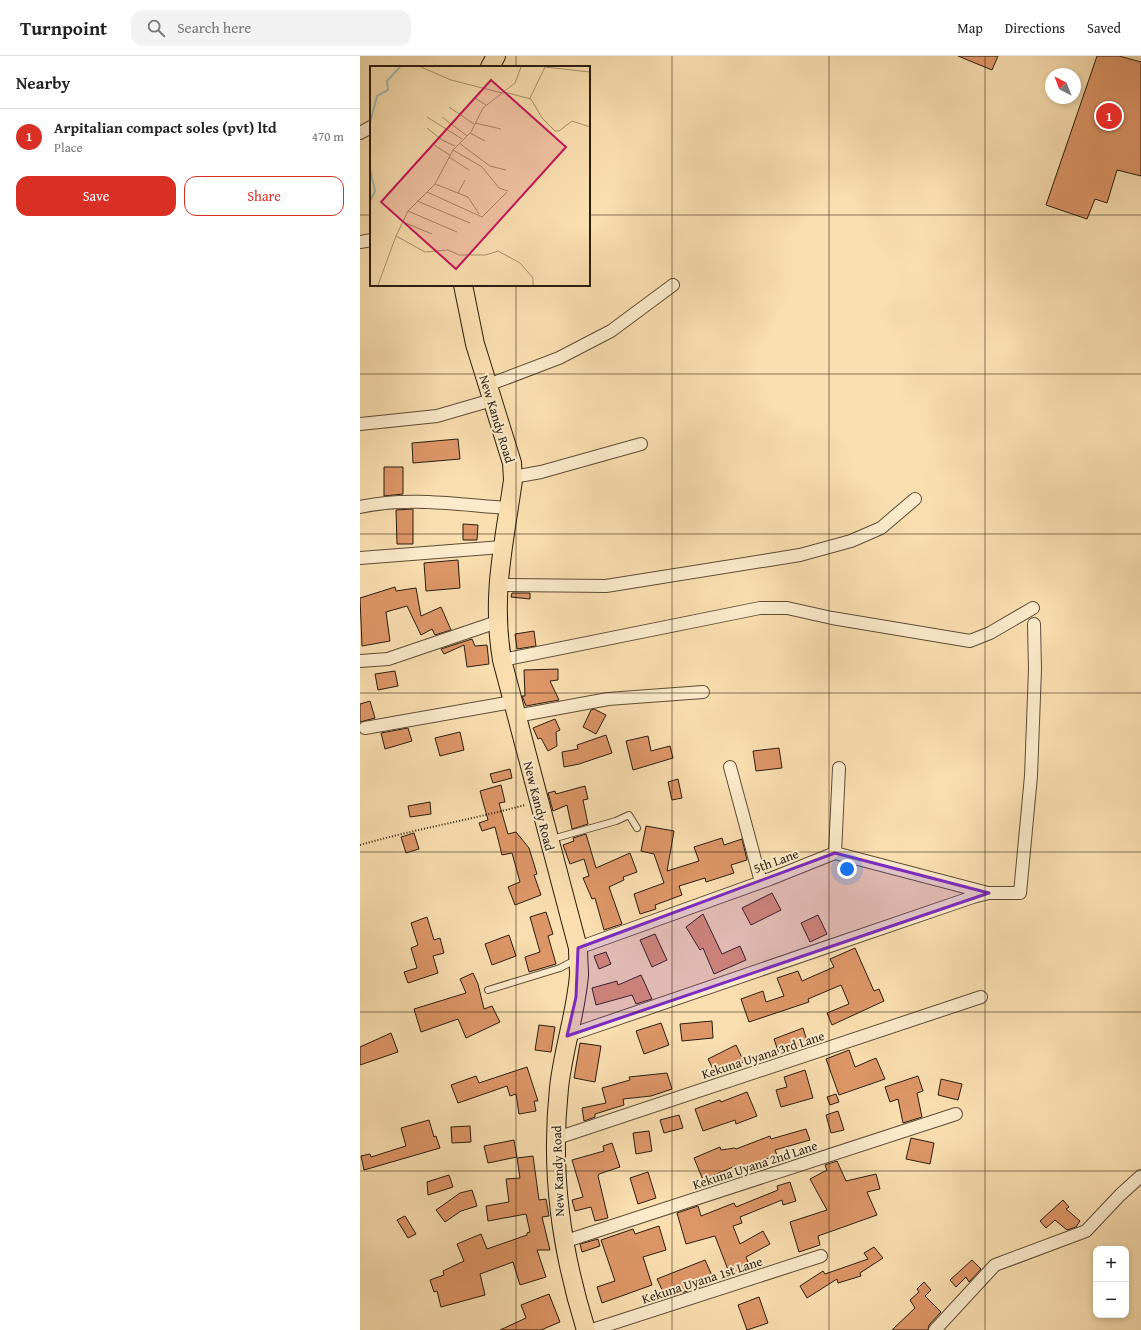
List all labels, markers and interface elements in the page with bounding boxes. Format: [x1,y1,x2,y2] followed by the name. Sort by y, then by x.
[131,10,411,46] search box
[20,14,107,42] text: Turnpoint
[145,17,167,39] icon: search
[177,17,251,38] text: Search here
[957,18,983,38] text: Map
[1005,18,1065,38] text: Directions
[1087,18,1121,38] text: Saved
[370,66,590,286] inset map
[1045,68,1081,104] north arrow
[16,70,70,95] text: Nearby
[1096,101,1122,131] pin: 1
[54,117,277,138] text: Arpitalian compact soles (pvt) ltd
[26,127,32,146] text: 1
[312,127,344,146] text: 470 m
[54,138,83,157] text: Place
[16,176,176,216] button: Save
[184,176,344,216] button: Share
[475,373,519,465] street label: New Kandy Road
[519,759,559,853] street label: New Kandy Road
[751,844,801,878] street label: 5th Lane
[837,859,857,879] your location
[699,1026,827,1084] street label: Kekuna Uyana 3rd Lane
[547,1125,569,1217] street label: New Kandy Road
[690,1136,820,1194] street label: Kekuna Uyana 2nd Lane
[1093,1246,1129,1318] map controls
[1093,1246,1129,1282] button: +
[639,1252,765,1308] street label: Kekuna Uyana 1st Lane
[1093,1282,1129,1318] button: −

